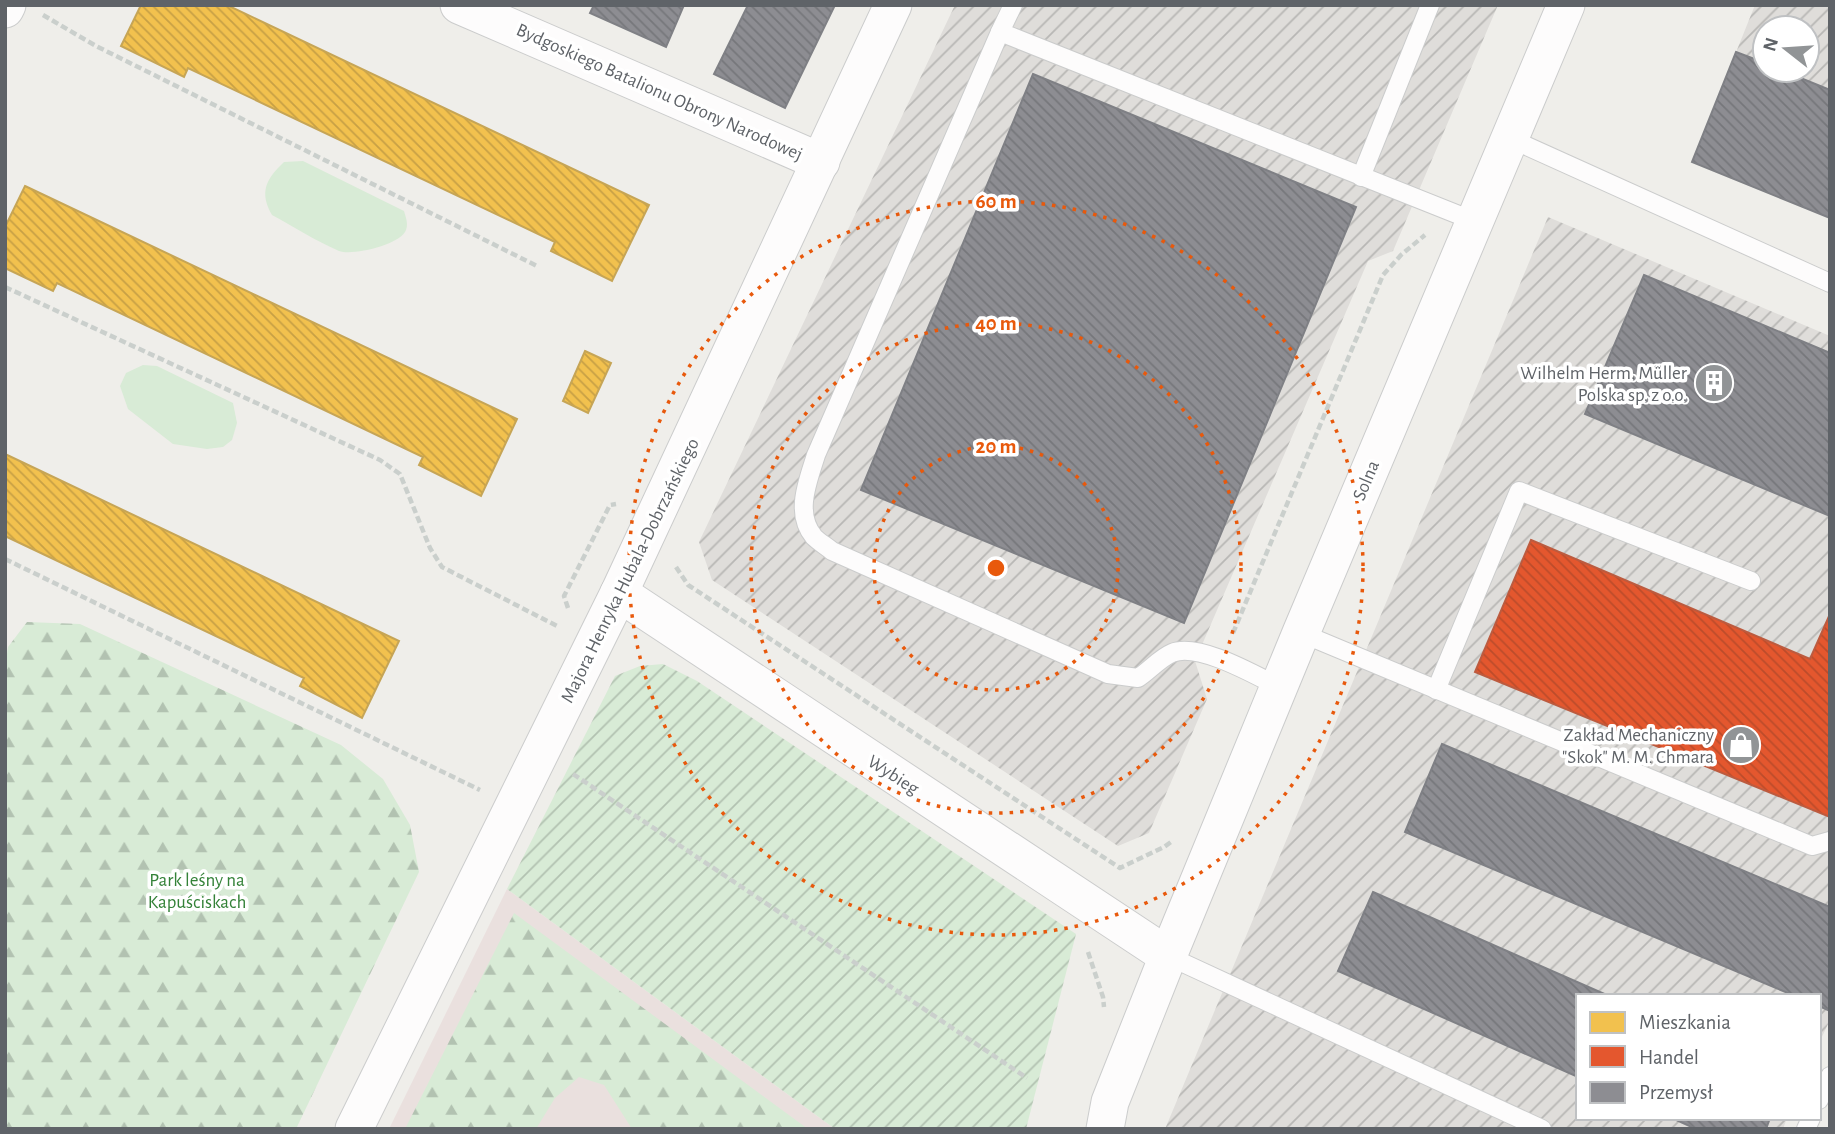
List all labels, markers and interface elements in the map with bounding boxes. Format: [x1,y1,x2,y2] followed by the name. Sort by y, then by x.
[1751,14,1821,84] north arrow
[513,20,805,164] street label: Bydgoskiego Batalionu Obrony Narodowej
[1760,35,1782,54] text: N
[975,191,1017,212] text: 60 m
[975,313,1017,334] text: 40 m
[1693,362,1735,404] building icon: Wilhelm Herm. Müller Polska sp. z o.o.
[1520,364,1687,405] place label: Wilhelm Herm. Müller Polska sp. z o.o.
[558,435,703,706] street label: Majora Henryka Hubala-Dobrzańskiego
[976,436,1016,457] text: 20 m
[1350,458,1383,503] street label: Solna
[984,556,1008,580] centre of rings
[1720,724,1762,766] shop icon: Zakład Mechaniczny "Skok" M. M. Chmara
[1562,726,1714,767] place label: Zakład Mechaniczny "Skok" M. M. Chmara
[864,752,923,799] street label: Wybieg
[148,871,246,912] park label: Park leśny na Kapuściskach
[1576,994,1821,1120] legend
[1639,1012,1731,1033] text: Mieszkania
[1639,1047,1699,1068] text: Handel
[1639,1082,1714,1103] text: Przemysł

